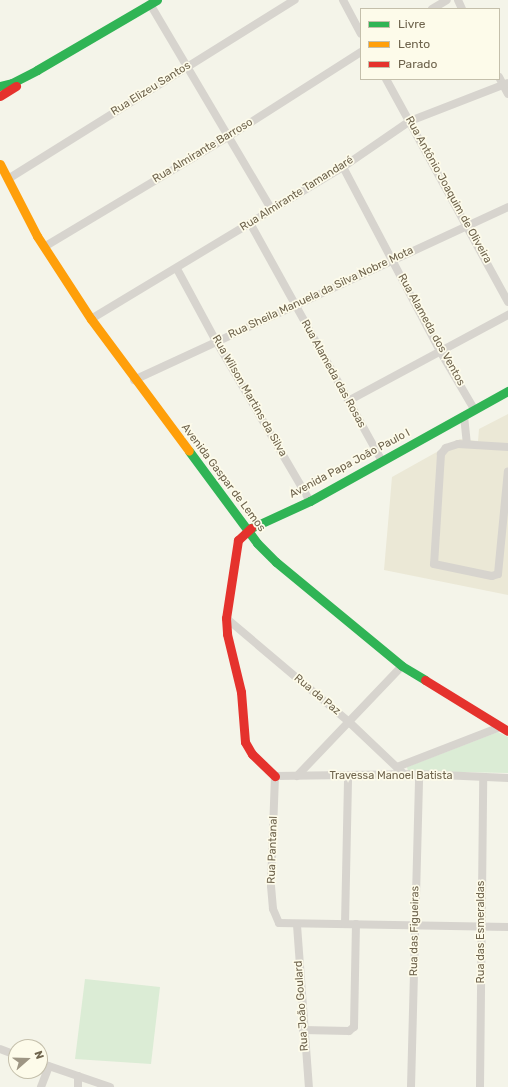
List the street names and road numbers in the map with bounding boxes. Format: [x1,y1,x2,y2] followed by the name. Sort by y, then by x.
[109,59,193,119] street label: Rua Elizeu Santos
[402,114,494,266] street label: Rua Antônio Joaquim de Oliveira
[150,116,256,186] street label: Rua Almirante Barroso
[238,153,356,235] street label: Rua Almirante Tamandaré
[226,244,416,342] street label: Rua Sheila Manuela da Silva Nobre Mota
[395,271,467,389] street label: Rua Alameda dos Ventos
[298,318,368,430] street label: Rua Alameda das Rosas
[209,333,289,459] street label: Rua Wilson Martins da Silva
[178,421,268,535] street label: Avenida Gaspar de Lemos
[287,427,413,501] street label: Avenida Papa João Paulo I
[291,672,343,718] street label: Rua da Paz
[329,769,453,783] street label: Travessa Manoel Batista
[265,816,281,884] street label: Rua Pantanal
[474,881,488,983] street label: Rua das Esmeraldas
[408,886,422,976] street label: Rua das Figueiras
[292,960,312,1052] street label: Rua João Goulard

